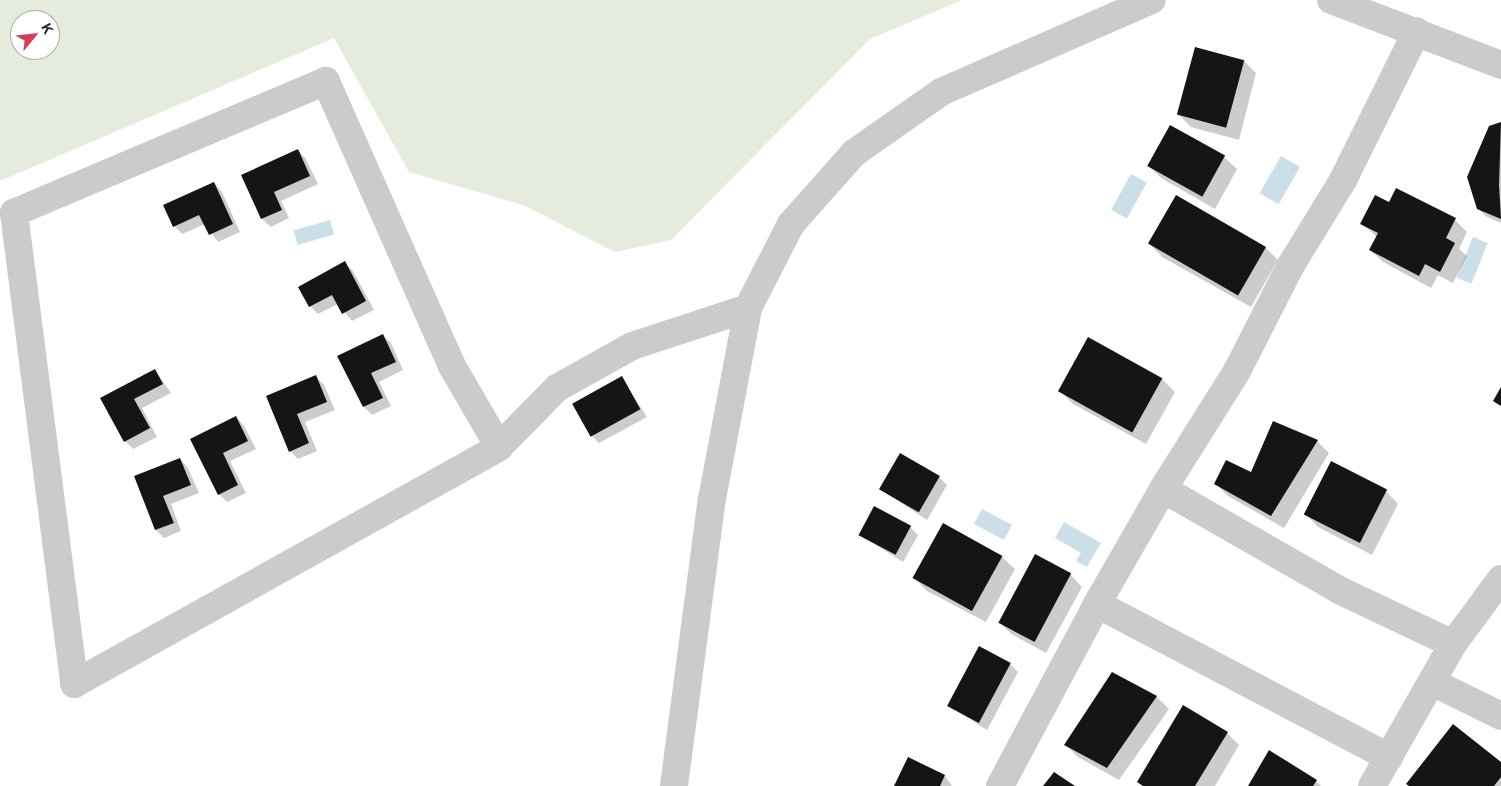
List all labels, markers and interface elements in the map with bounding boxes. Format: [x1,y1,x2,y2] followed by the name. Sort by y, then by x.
[10,10,60,60] north arrow
[37,20,58,37] text: K

